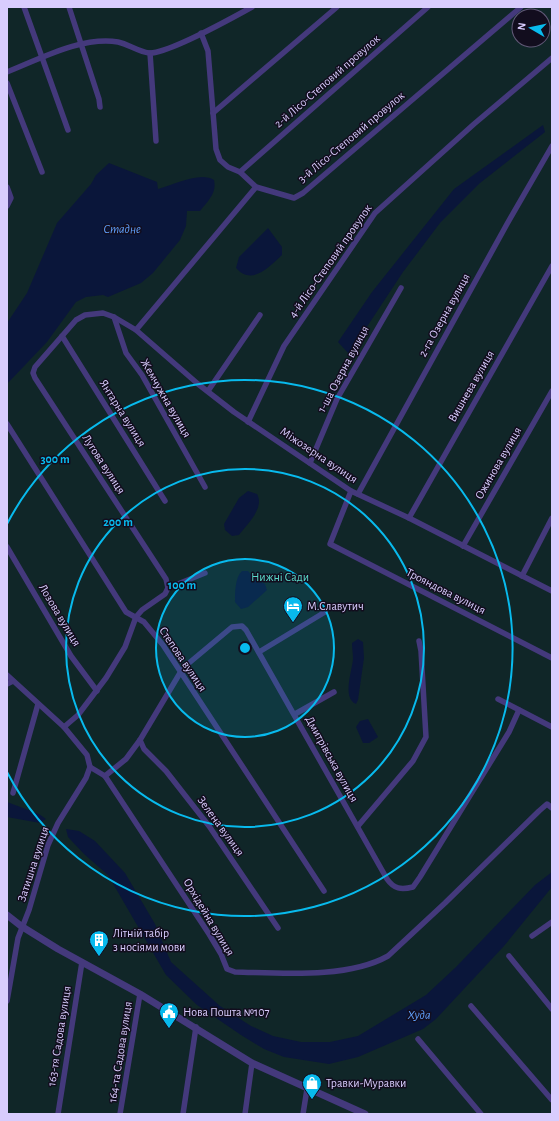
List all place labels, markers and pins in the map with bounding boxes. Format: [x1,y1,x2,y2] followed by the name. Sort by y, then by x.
[282,595,304,623] hotel icon: М.Славутич
[307,600,364,613] place label: М.Славутич
[238,641,252,655] centre of rings
[113,927,185,953] place label: Літній табір з носіями мови
[88,929,110,957] building icon: Літній табір з носіями мови
[158,1001,180,1029] public building icon: Нова Пошта №107
[183,1006,270,1018] place label: Нова Пошта №107
[301,1072,323,1100] shop icon: Травки-Муравки
[326,1077,406,1090] place label: Травки-Муравки

